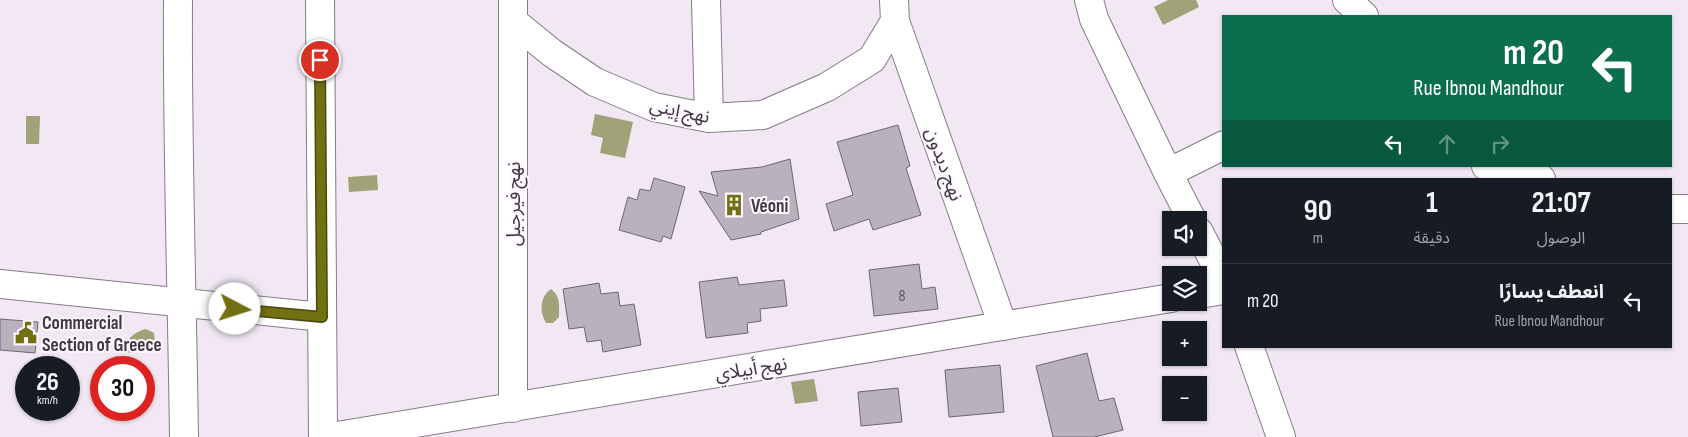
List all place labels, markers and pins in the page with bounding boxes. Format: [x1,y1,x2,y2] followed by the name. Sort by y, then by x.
[299,39,341,81] pin
[721,192,747,218] building icon: Véoni
[751,195,788,218] place label: Véoni
[42,312,162,357] place label: Commercial Section of Greece
[13,320,39,346] public building icon: Commercial Section of Greece

